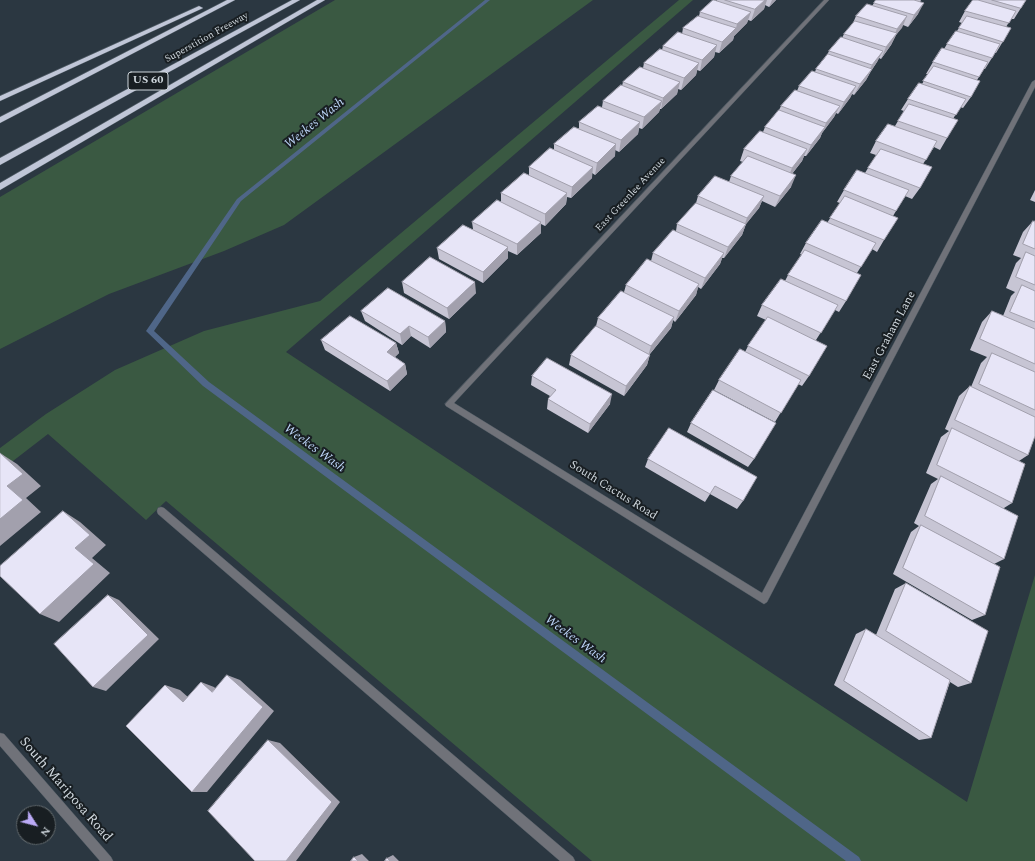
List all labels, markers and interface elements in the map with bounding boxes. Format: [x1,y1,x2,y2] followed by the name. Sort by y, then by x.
[163,10,251,66] street label: Superstition Freeway
[128,72,168,90] road number: US 60
[282,95,348,153] water label: Weekes Wash
[594,155,668,235] street label: East Greenlee Avenue
[861,289,919,383] street label: East Graham Lane
[280,421,348,477] water label: Weekes Wash
[567,458,659,524] street label: South Cactus Road
[541,612,609,668] water label: Weekes Wash
[15,734,115,846] street label: South Mariposa Road
[16,805,56,845] north arrow
[36,823,55,840] text: N

